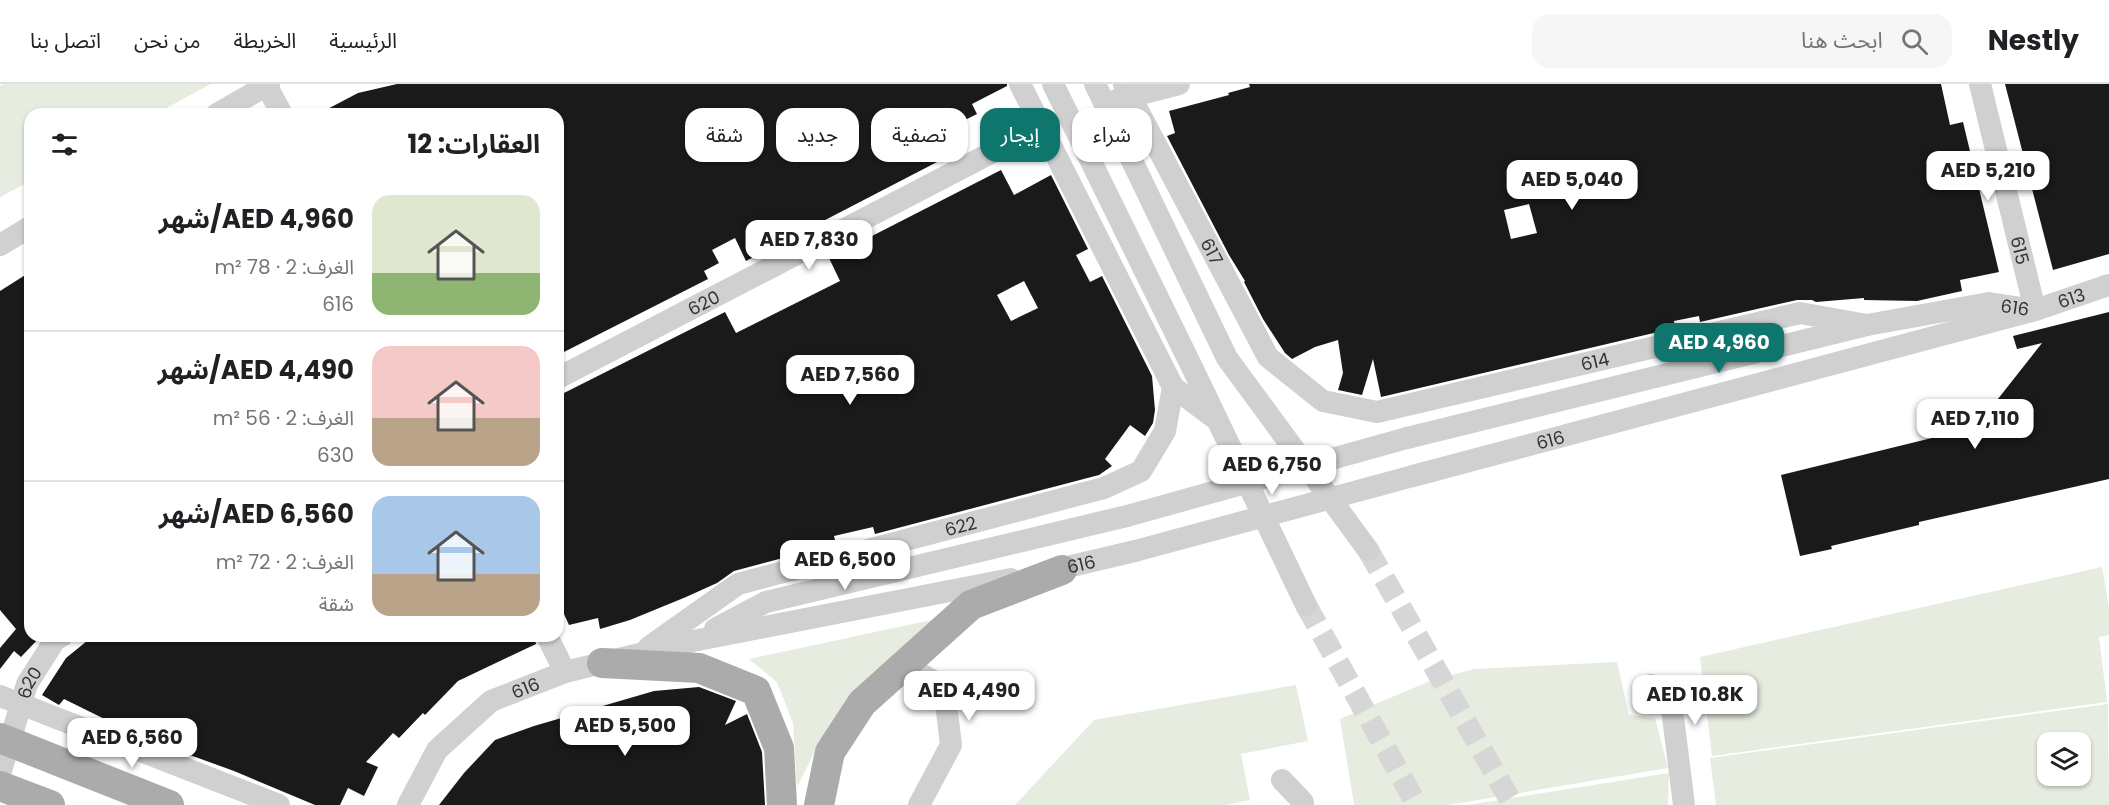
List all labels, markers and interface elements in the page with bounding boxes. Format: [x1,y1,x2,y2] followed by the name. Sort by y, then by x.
[1532,14,1952,68] search box
[1988,21,2079,60] text: Nestly
[1801,25,1883,56] text: ابحث هنا
[1898,25,1931,58] icon: search
[30,26,101,55] text: اتصل بنا
[134,26,200,55] text: من نحن
[233,26,296,55] text: الخريطة
[329,26,397,55] text: الرئيسية
[685,108,764,162] chip: شقة
[776,108,859,162] chip: جديد
[871,108,968,162] chip: تصفية
[980,108,1060,162] chip: إيجار
[1072,108,1152,162] chip: شراء
[408,126,540,162] text: العقارات: 12
[48,128,81,161] icon: filters
[1919,151,2057,202] pin: AED 5,210
[1940,156,2036,184] text: AED 5,210
[1503,160,1641,211] pin: AED 5,040
[1521,165,1623,193] text: AED 5,040
[159,201,354,237] text: AED 4,960/شهر
[420,219,492,291] icon: home
[740,220,878,271] pin: AED 7,830
[760,225,858,253] text: AED 7,830
[1195,233,1230,269] street label: 617
[2005,233,2036,267] street label: 615
[215,253,354,281] text: الغرف: 2 · 78 m²
[2054,281,2088,314] street label: 613
[683,284,724,321] street label: 620
[322,290,354,318] text: 616
[1999,292,2031,322] street label: 616
[1650,323,1788,374] pin: AED 4,960
[1668,328,1770,356] text: AED 4,960
[1578,346,1612,376] street label: 614
[158,352,354,388] text: AED 4,490/شهر
[781,355,919,406] pin: AED 7,560
[800,360,900,388] text: AED 7,560
[420,370,492,442] icon: home
[1906,399,2044,450] pin: AED 7,110
[213,404,354,432] text: الغرف: 2 · 56 m²
[1931,404,2019,432] text: AED 7,110
[1533,424,1567,455] street label: 616
[317,441,354,469] text: 630
[1203,445,1341,496] pin: AED 6,750
[1222,450,1322,478] text: AED 6,750
[159,496,354,532] text: AED 6,560/شهر
[942,509,979,542] street label: 622
[420,520,492,592] icon: home
[776,540,914,591] pin: AED 6,500
[794,545,896,573] text: AED 6,500
[216,548,354,576] text: الغرف: 2 · 72 m²
[1064,548,1098,579] street label: 616
[319,590,354,618] text: شقة
[11,662,48,701] street label: 620
[507,671,543,704] street label: 616
[900,671,1038,722] pin: AED 4,490
[1626,675,1764,726] pin: AED 10.8K
[918,676,1020,704] text: AED 4,490
[1646,680,1744,708] text: AED 10.8K
[556,706,694,757] pin: AED 5,500
[574,711,676,739] text: AED 5,500
[63,718,201,769] pin: AED 6,560
[81,723,183,751] text: AED 6,560
[2037,732,2091,786] map controls
[2037,732,2091,786] button: layers

